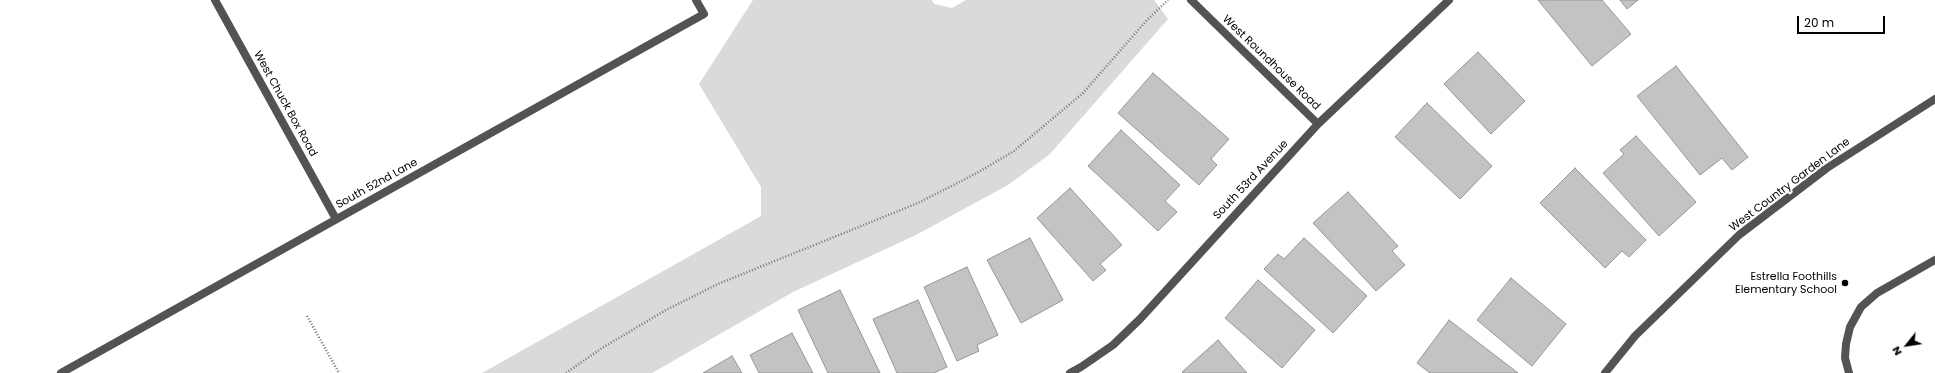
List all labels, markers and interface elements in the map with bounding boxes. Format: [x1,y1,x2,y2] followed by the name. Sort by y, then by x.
[1799,8,1887,34] scale bar
[1219,13,1323,113] street label: West Roundhouse Road
[1804,14,1834,31] text: 20 m
[250,49,320,159] street label: West Chuck Box Road
[1727,135,1853,235] street label: West Country Garden Lane
[1211,138,1291,222] street label: South 53rd Avenue
[334,156,420,212] street label: South 52nd Lane
[1735,270,1837,296] place label: Estrella Foothills Elementary School
[1840,278,1850,288] marker: Estrella Foothills Elementary School
[1887,325,1927,365] north arrow
[1888,343,1906,359] text: N

